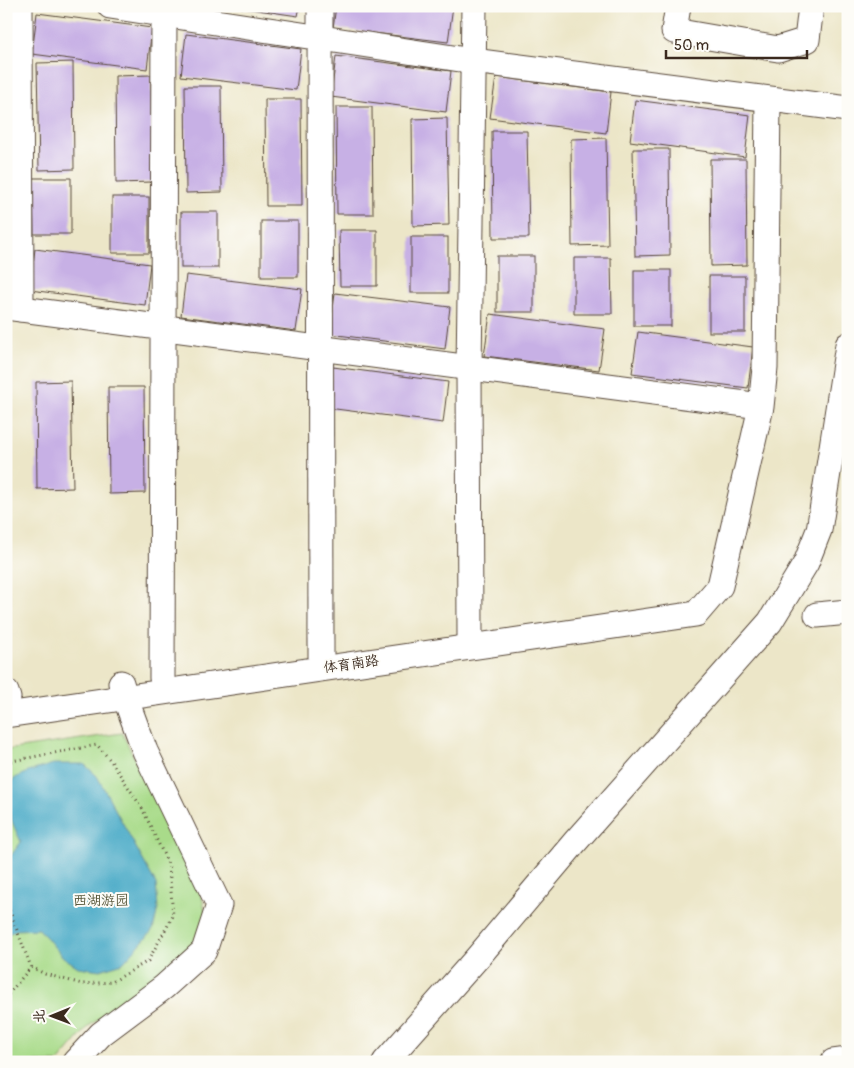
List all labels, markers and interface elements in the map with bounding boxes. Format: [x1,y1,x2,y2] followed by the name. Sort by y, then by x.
[666,28,808,60] scale bar
[674,36,709,55] text: 50 m
[322,652,380,676] street label: 体育南路
[73,892,129,909] park label: 西湖游园
[28,990,78,1040] north arrow
[31,1009,48,1023] text: 北

